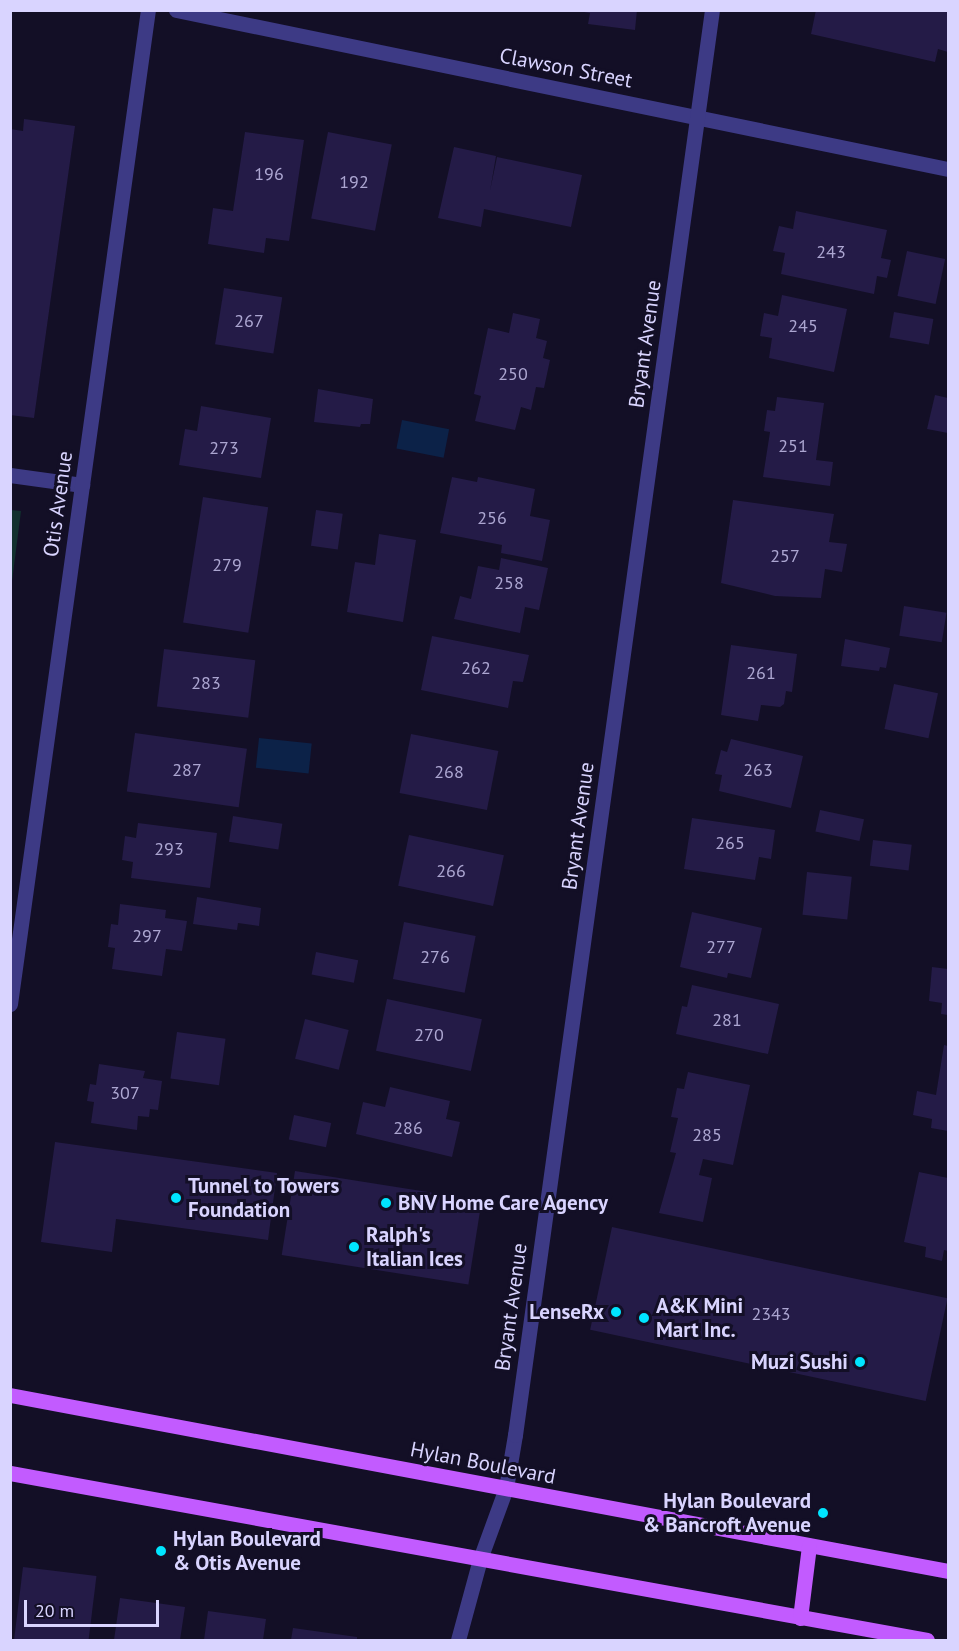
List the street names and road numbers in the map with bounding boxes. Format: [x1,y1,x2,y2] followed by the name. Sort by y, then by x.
[497,43,635,93] street label: Clawson Street
[624,278,666,410] street label: Bryant Avenue
[38,449,78,559] street label: Otis Avenue
[557,760,599,892] street label: Bryant Avenue
[490,1241,532,1373] street label: Bryant Avenue
[408,1437,558,1489] street label: Hylan Boulevard

